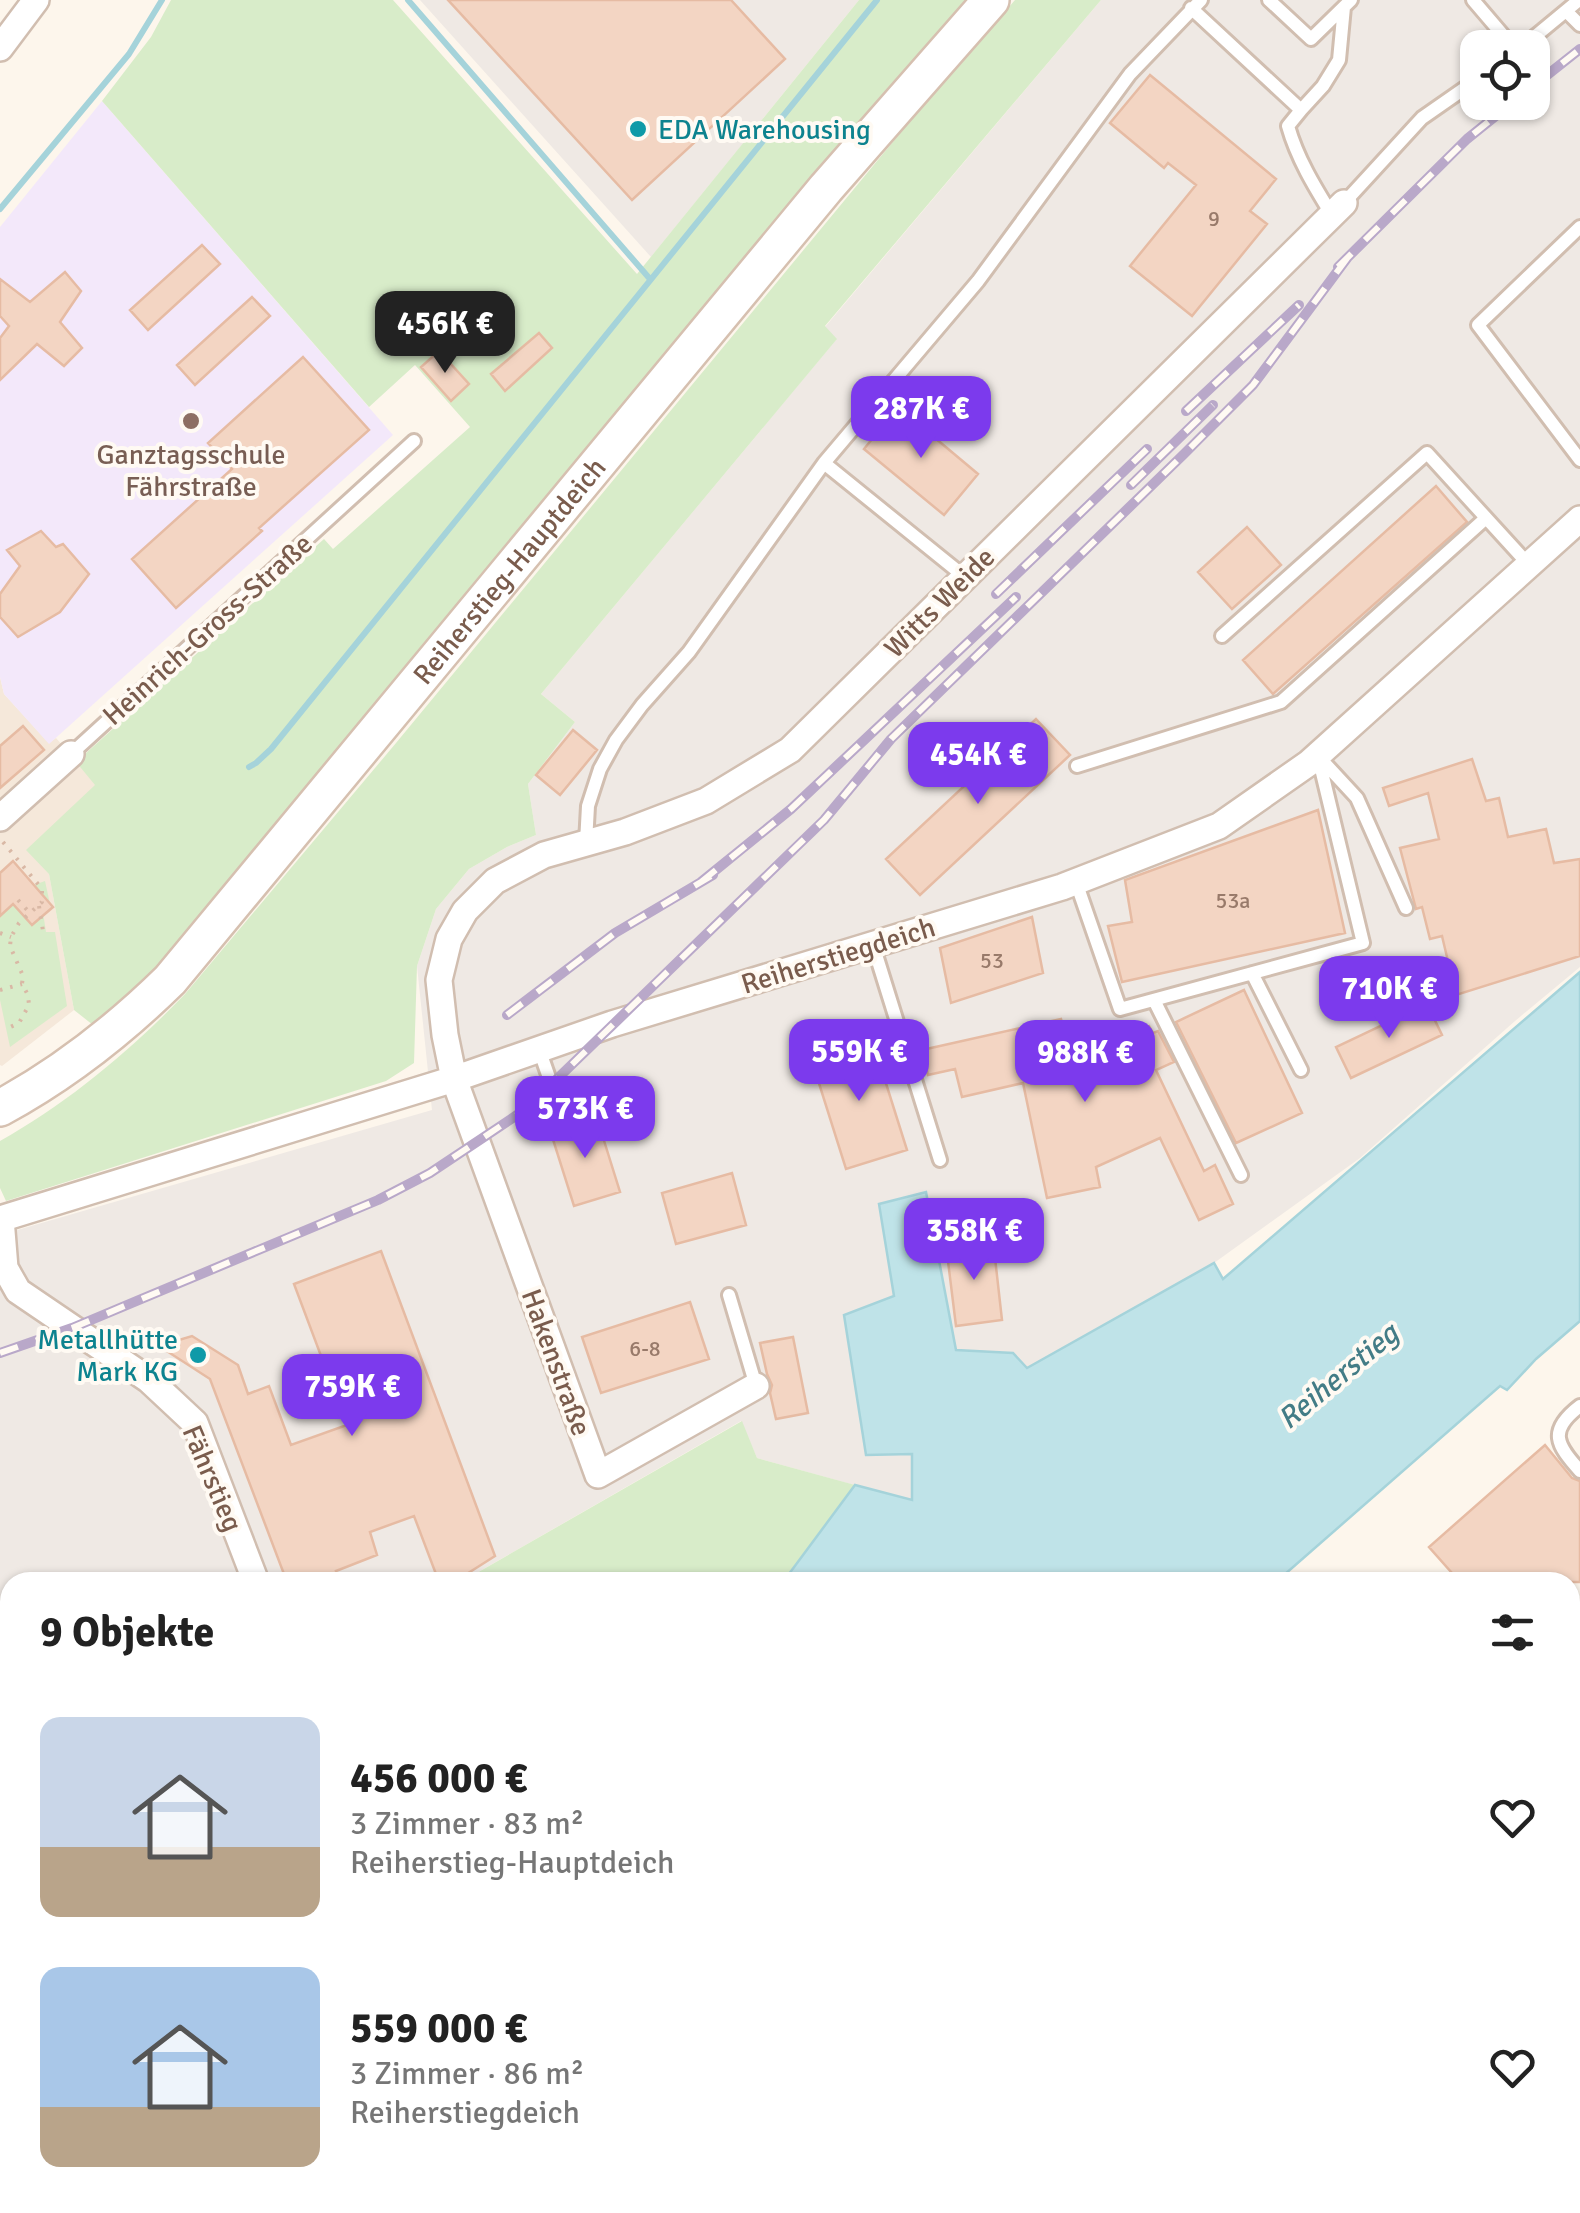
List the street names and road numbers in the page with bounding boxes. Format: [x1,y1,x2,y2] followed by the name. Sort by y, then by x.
[406,451,613,691] street label: Reiherstieg-Hauptdeich
[96,527,319,733] street label: Heinrich-Gross-Straße
[877,540,1002,665] street label: Witts Weide
[737,910,939,1002] street label: Reiherstiegdeich
[514,1284,598,1440] street label: Hakenstraße
[175,1420,250,1537] street label: Fährstieg

